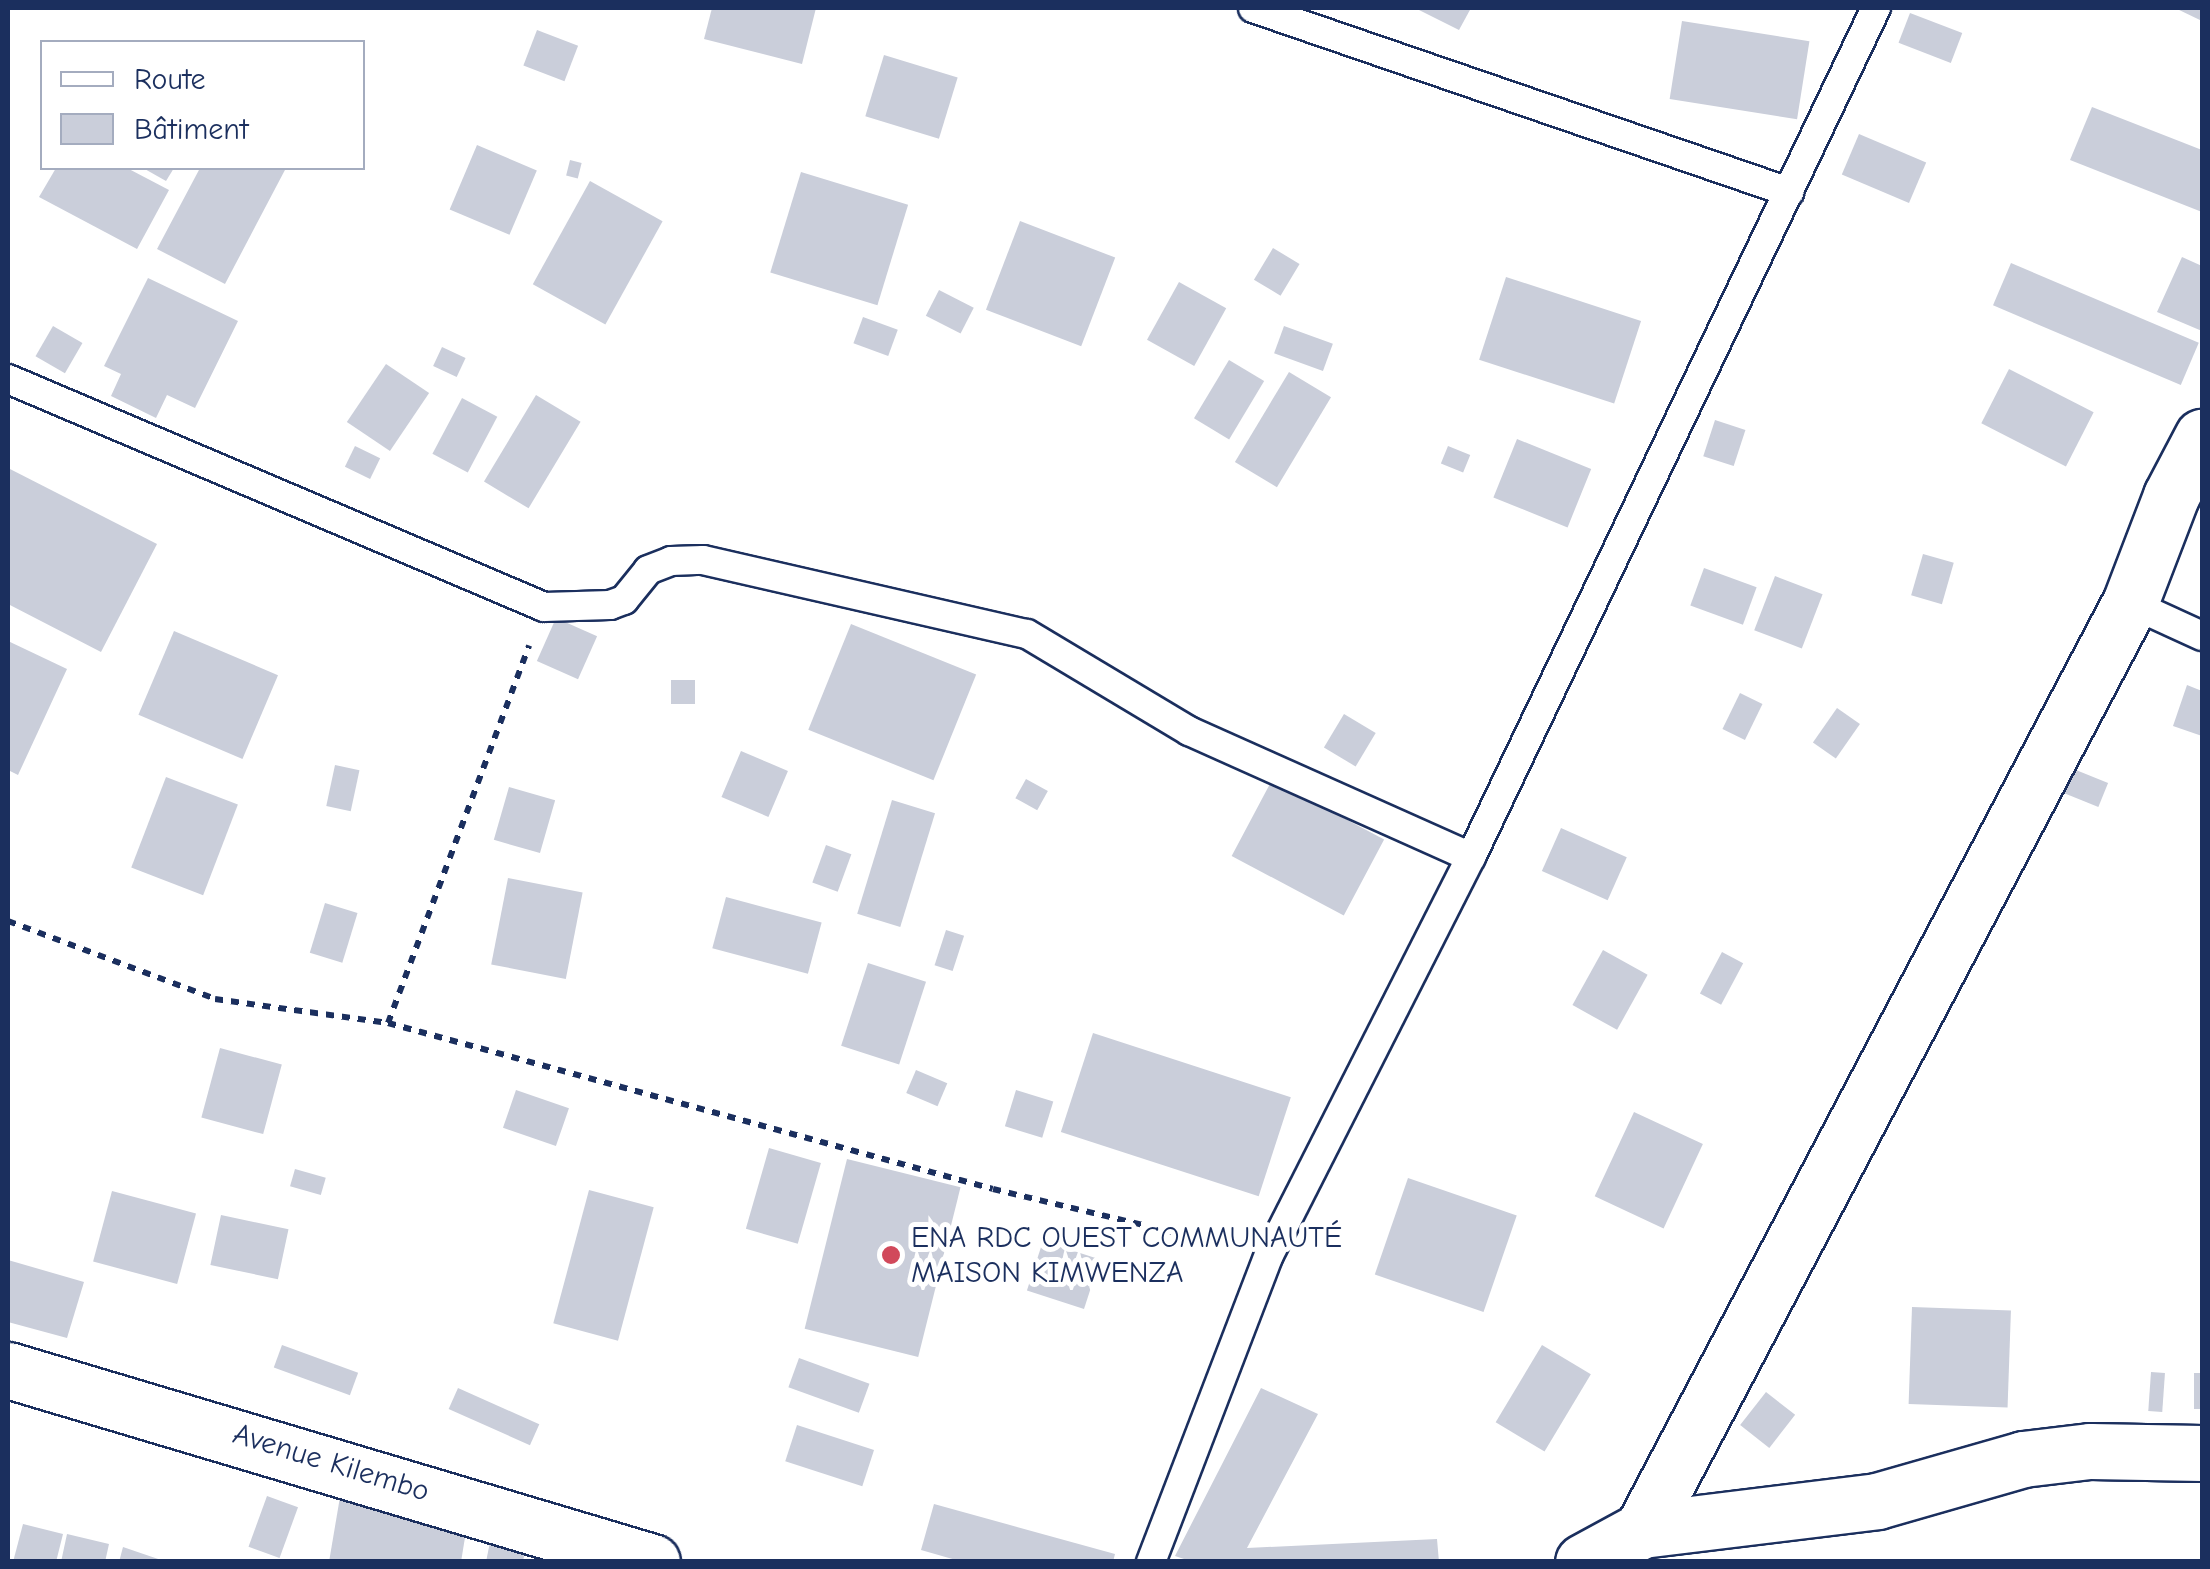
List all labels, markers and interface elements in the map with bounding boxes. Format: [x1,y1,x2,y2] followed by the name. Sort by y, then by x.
[40,40,365,170] legend
[134,62,205,97] text: Route
[134,112,248,147] text: Bâtiment
[911,1220,1342,1290] place label: ENA RDC OUEST COMMUNAUTÉ MAISON KIMWENZA
[880,1244,902,1266] marker: ENA RDC OUEST COMMUNAUTÉ MAISON KIMWENZA
[229,1416,433,1510] street label: Avenue Kilembo

